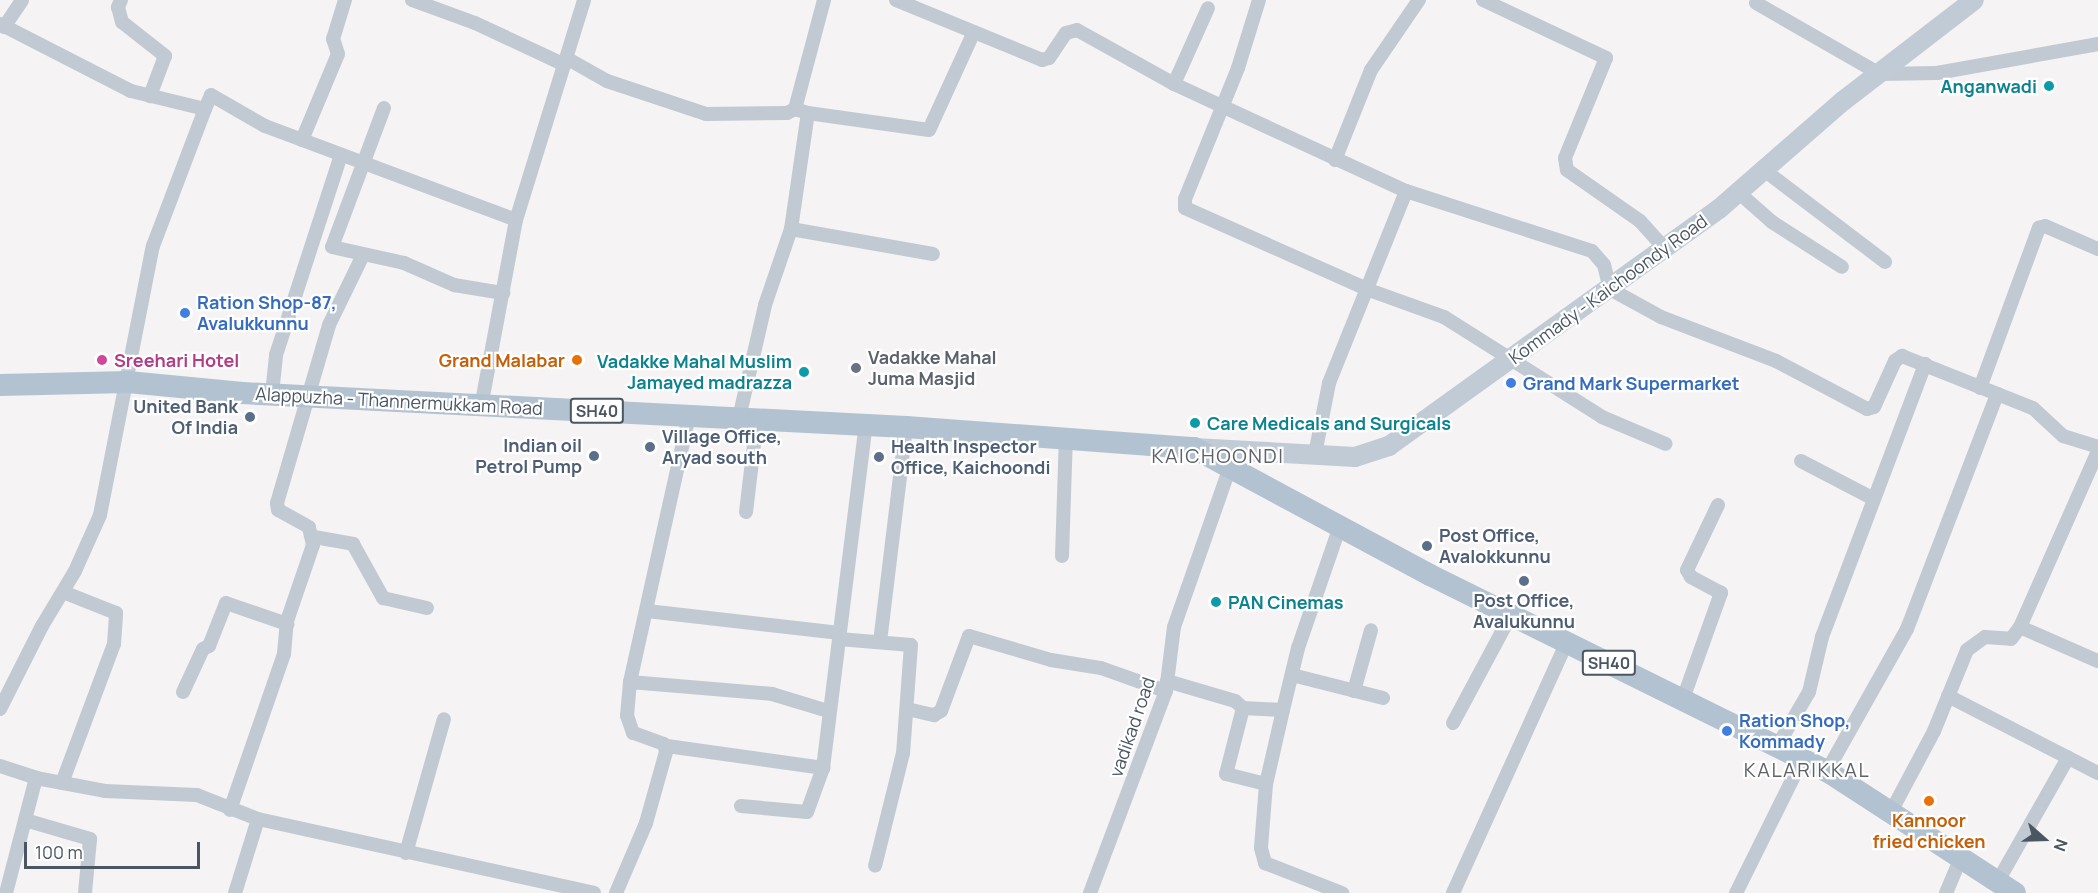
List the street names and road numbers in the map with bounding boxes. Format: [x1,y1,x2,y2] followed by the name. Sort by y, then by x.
[1505,210,1711,368] street label: Kommady - Kaichoondy Road
[255,383,543,419] street label: Alappuzha - Thannermukkam Road
[568,398,626,424] road number: SH40
[1580,650,1638,676] road number: SH40
[1105,674,1159,780] street label: vadikad road

